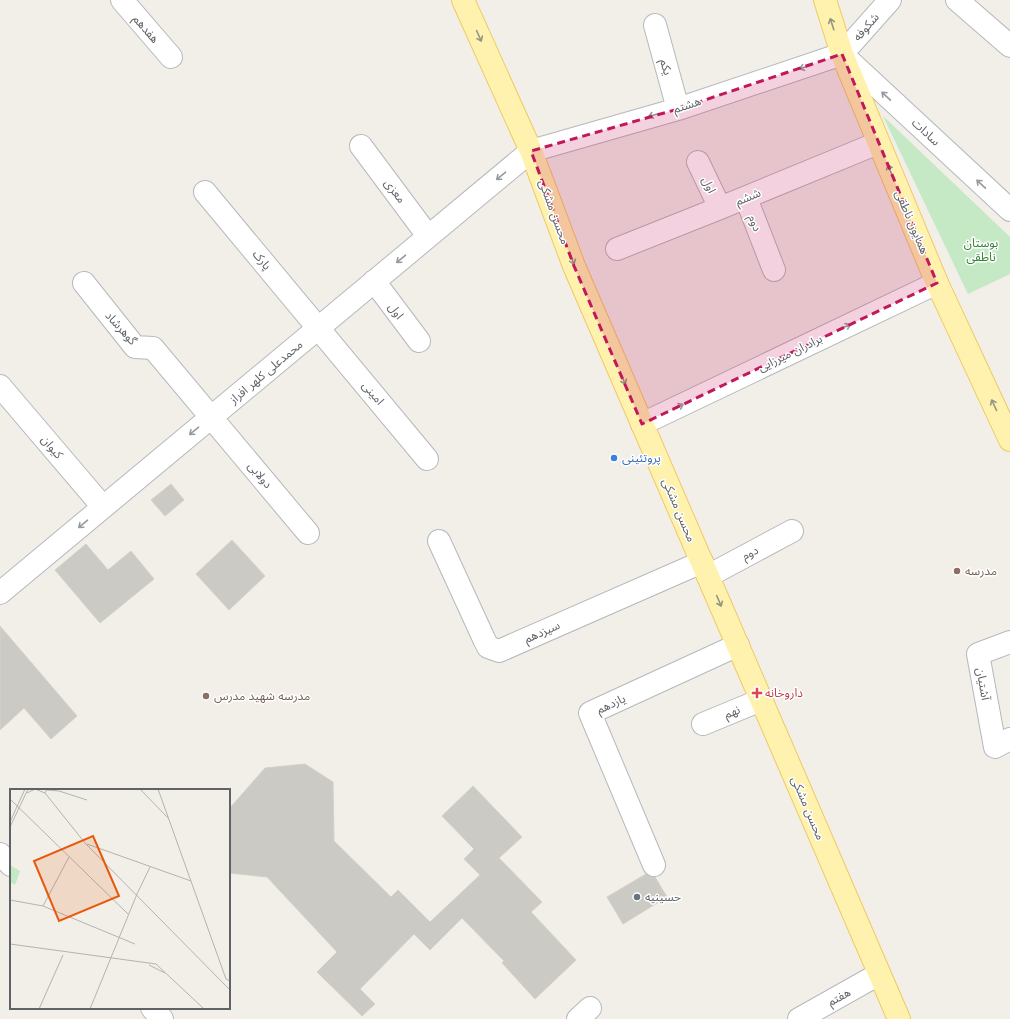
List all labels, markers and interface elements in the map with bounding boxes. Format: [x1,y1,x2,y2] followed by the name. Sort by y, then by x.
[850,10,882,44] street label: شکوفه
[128,12,162,47] street label: هفدهم
[828,17,835,30] one-way arrow
[476,29,483,41] one-way arrow
[655,57,675,77] street label: یکم
[798,64,811,71] one-way arrow
[881,91,891,100] one-way arrow
[671,94,703,118] street label: هشتم
[648,112,661,120] one-way arrow
[909,115,943,149] street label: سادات
[886,165,893,177] one-way arrow
[496,171,507,180] one-way arrow
[699,175,719,196] street label: اول
[381,176,409,206] street label: معزی
[536,178,572,246] street label: محسن مشکی
[977,180,987,189] one-way arrow
[733,185,764,210] street label: ششم
[892,188,932,256] street label: همایون ناطقی
[743,213,765,234] street label: دوم
[964,236,998,264] park label: بوستان ناطقی
[249,247,274,273] street label: پارک
[568,253,576,265] one-way arrow
[396,254,407,263] one-way arrow
[385,300,407,322] street label: اول
[102,308,140,349] street label: گوهرشاد
[839,323,851,330] one-way arrow
[756,331,824,375] street label: برادران میرزایی
[226,337,306,407] street label: محمدعلی کلهر افراز
[620,372,627,384] one-way arrow
[359,378,387,408] street label: امینی
[990,399,997,411] one-way arrow
[671,403,683,410] one-way arrow
[188,427,199,436] one-way arrow
[38,432,66,462] street label: کیوان
[622,451,661,466] place label: پروتئینی
[609,453,619,463] marker: پروتئینی
[245,459,275,491] street label: دولابی
[659,476,699,544] street label: محسن مشکی
[78,519,89,528] one-way arrow
[739,543,762,565] street label: دوم
[965,564,997,578] place label: مدرسه
[952,566,962,576] marker: مدرسه
[715,594,723,606] one-way arrow
[522,618,563,648] street label: سیزدهم
[973,667,993,702] street label: آشتیان
[765,686,803,700] place label: داروخانه
[752,688,762,698] marker: داروخانه
[214,689,310,703] place label: مدرسه شهید مدرس
[201,691,211,701] marker: مدرسه شهید مدرس
[594,691,629,719] street label: یازدهم
[722,702,743,723] street label: نهم
[788,774,828,842] street label: محسن مشکی
[10,789,230,1009] inset map
[645,890,681,904] place label: حسینیه
[632,892,642,902] marker: حسینیه
[825,985,854,1011] street label: هفتم

